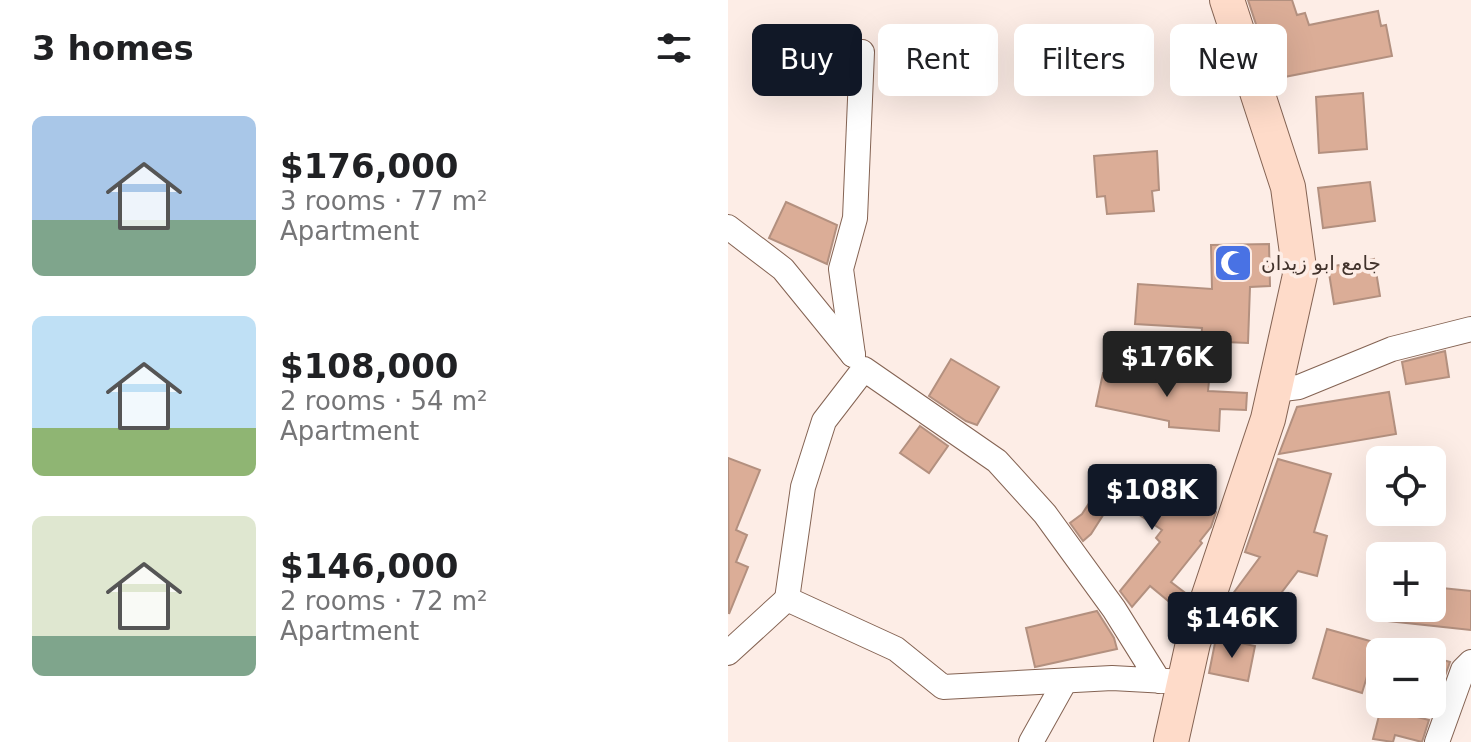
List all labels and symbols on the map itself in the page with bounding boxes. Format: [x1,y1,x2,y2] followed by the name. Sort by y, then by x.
[1212,242,1254,284] mosque icon: جامع ابو زيدان
[1261,251,1381,275] place label: جامع ابو زيدان
[1111,331,1223,399] pin: $176K
[1096,464,1208,532] pin: $108K
[1176,592,1288,660] pin: $146K

